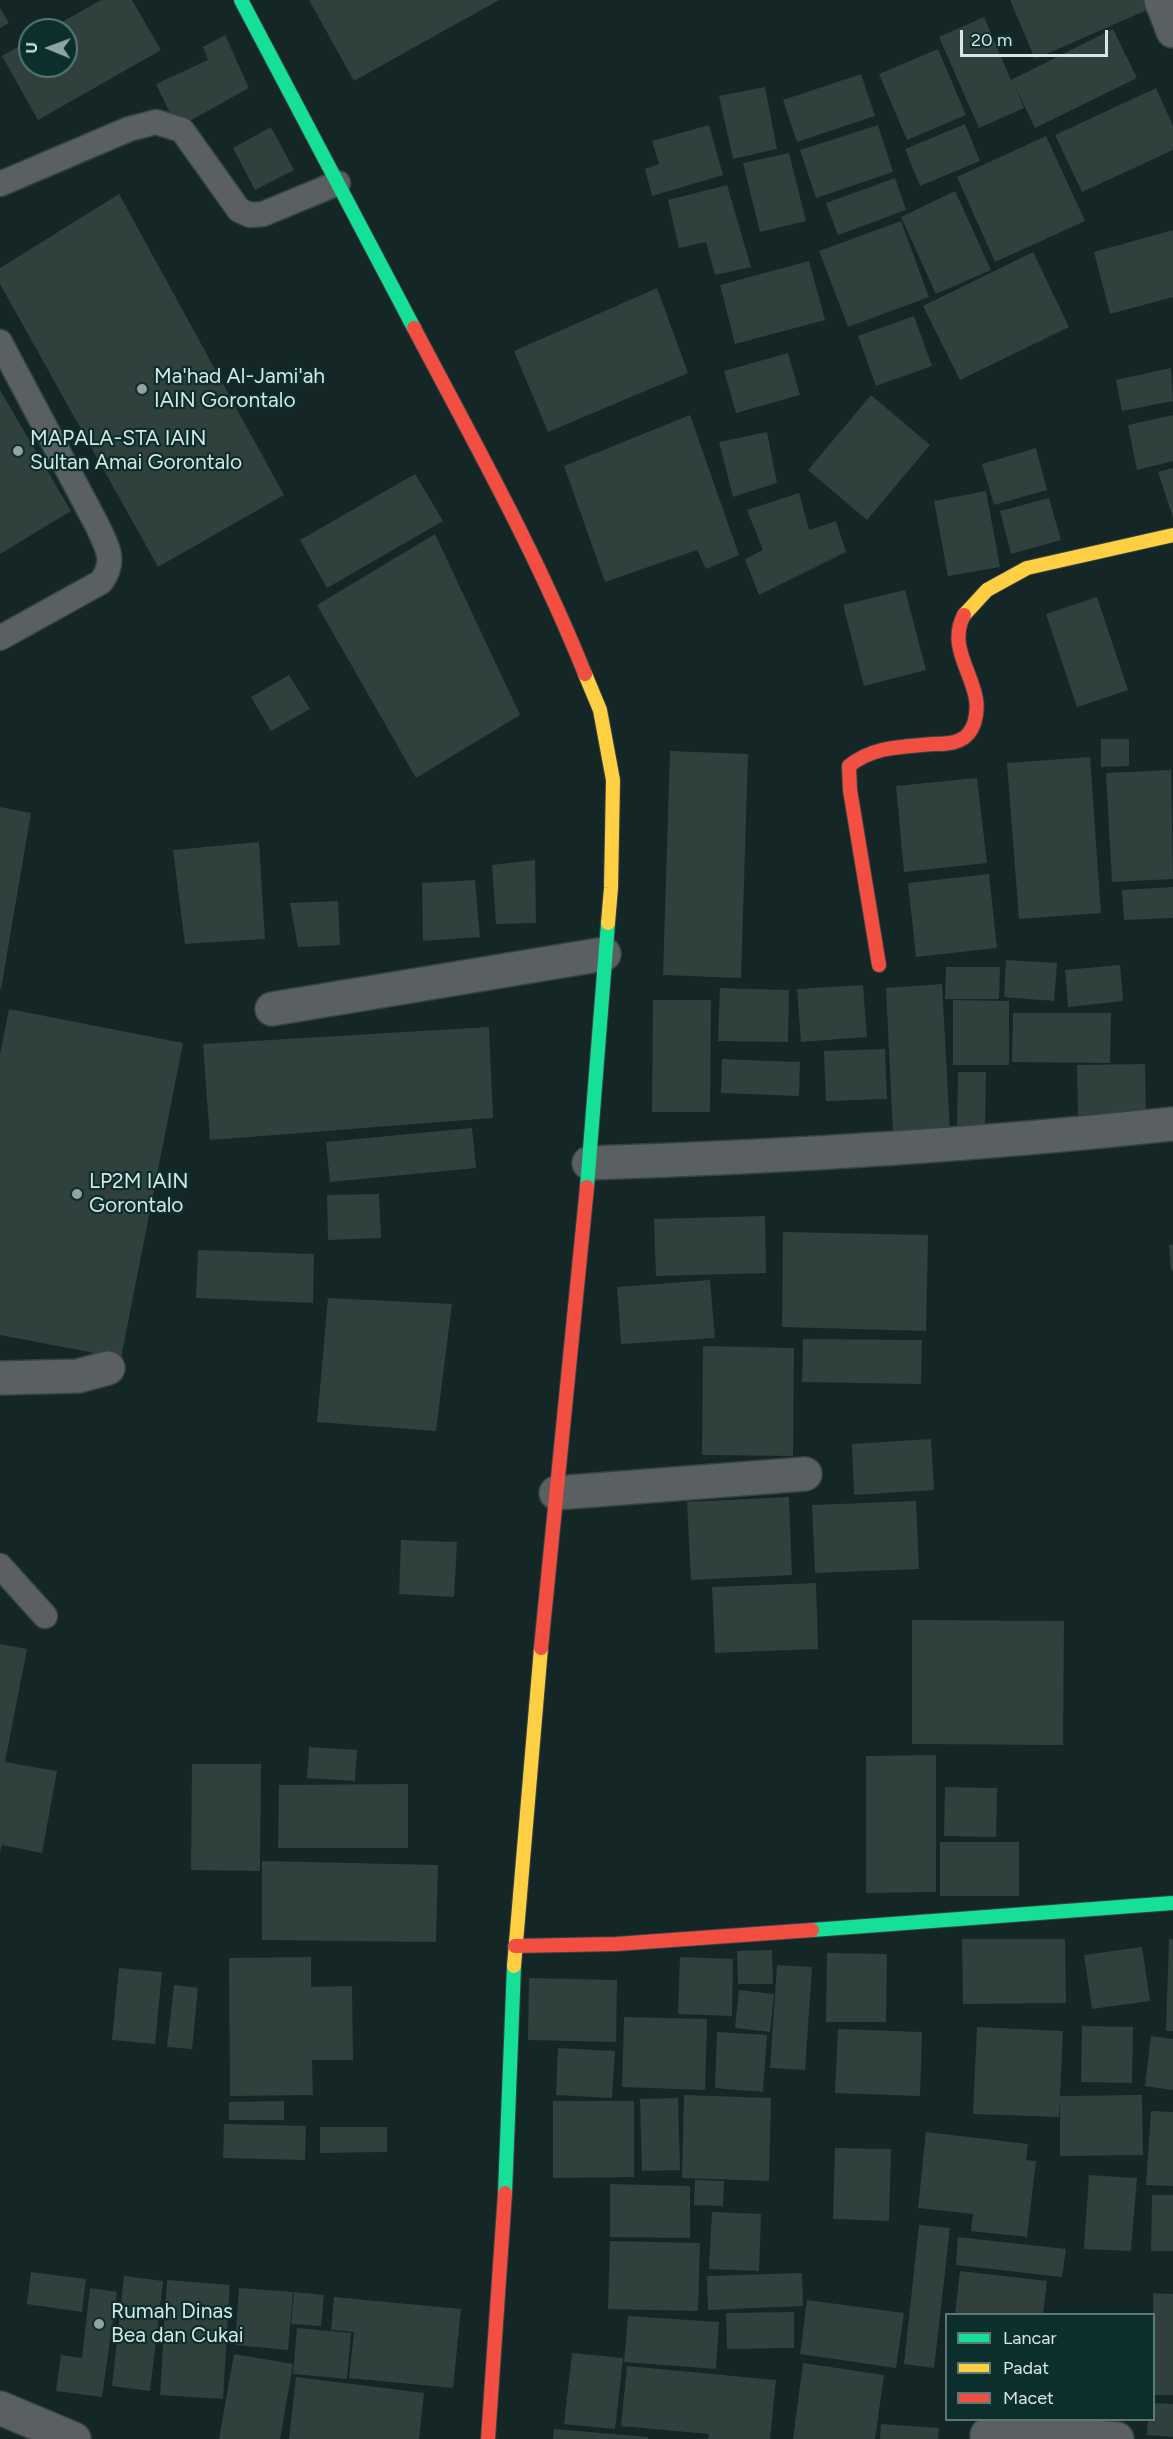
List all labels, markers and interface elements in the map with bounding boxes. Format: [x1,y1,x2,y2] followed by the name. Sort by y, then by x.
[18,18,78,78] north arrow
[963,18,1112,56] scale bar
[971,29,1012,51] text: 20 m
[22,42,41,54] text: U
[154,364,325,414] place label: Ma'had Al-Jami'ah IAIN Gorontalo
[135,382,149,396] marker: Ma'had Al-Jami'ah IAIN Gorontalo
[30,426,242,476] place label: MAPALA-STA IAIN Sultan Amai Gorontalo
[11,444,25,458] marker: MAPALA-STA IAIN Sultan Amai Gorontalo
[89,1169,189,1219] place label: LP2M IAIN Gorontalo
[70,1187,84,1201] marker: LP2M IAIN Gorontalo
[111,2299,244,2349] place label: Rumah Dinas Bea dan Cukai
[945,2313,1155,2421] legend
[92,2317,106,2331] marker: Rumah Dinas Bea dan Cukai
[1003,2327,1057,2349] text: Lancar
[1003,2357,1049,2379] text: Padat
[1003,2387,1054,2409] text: Macet

